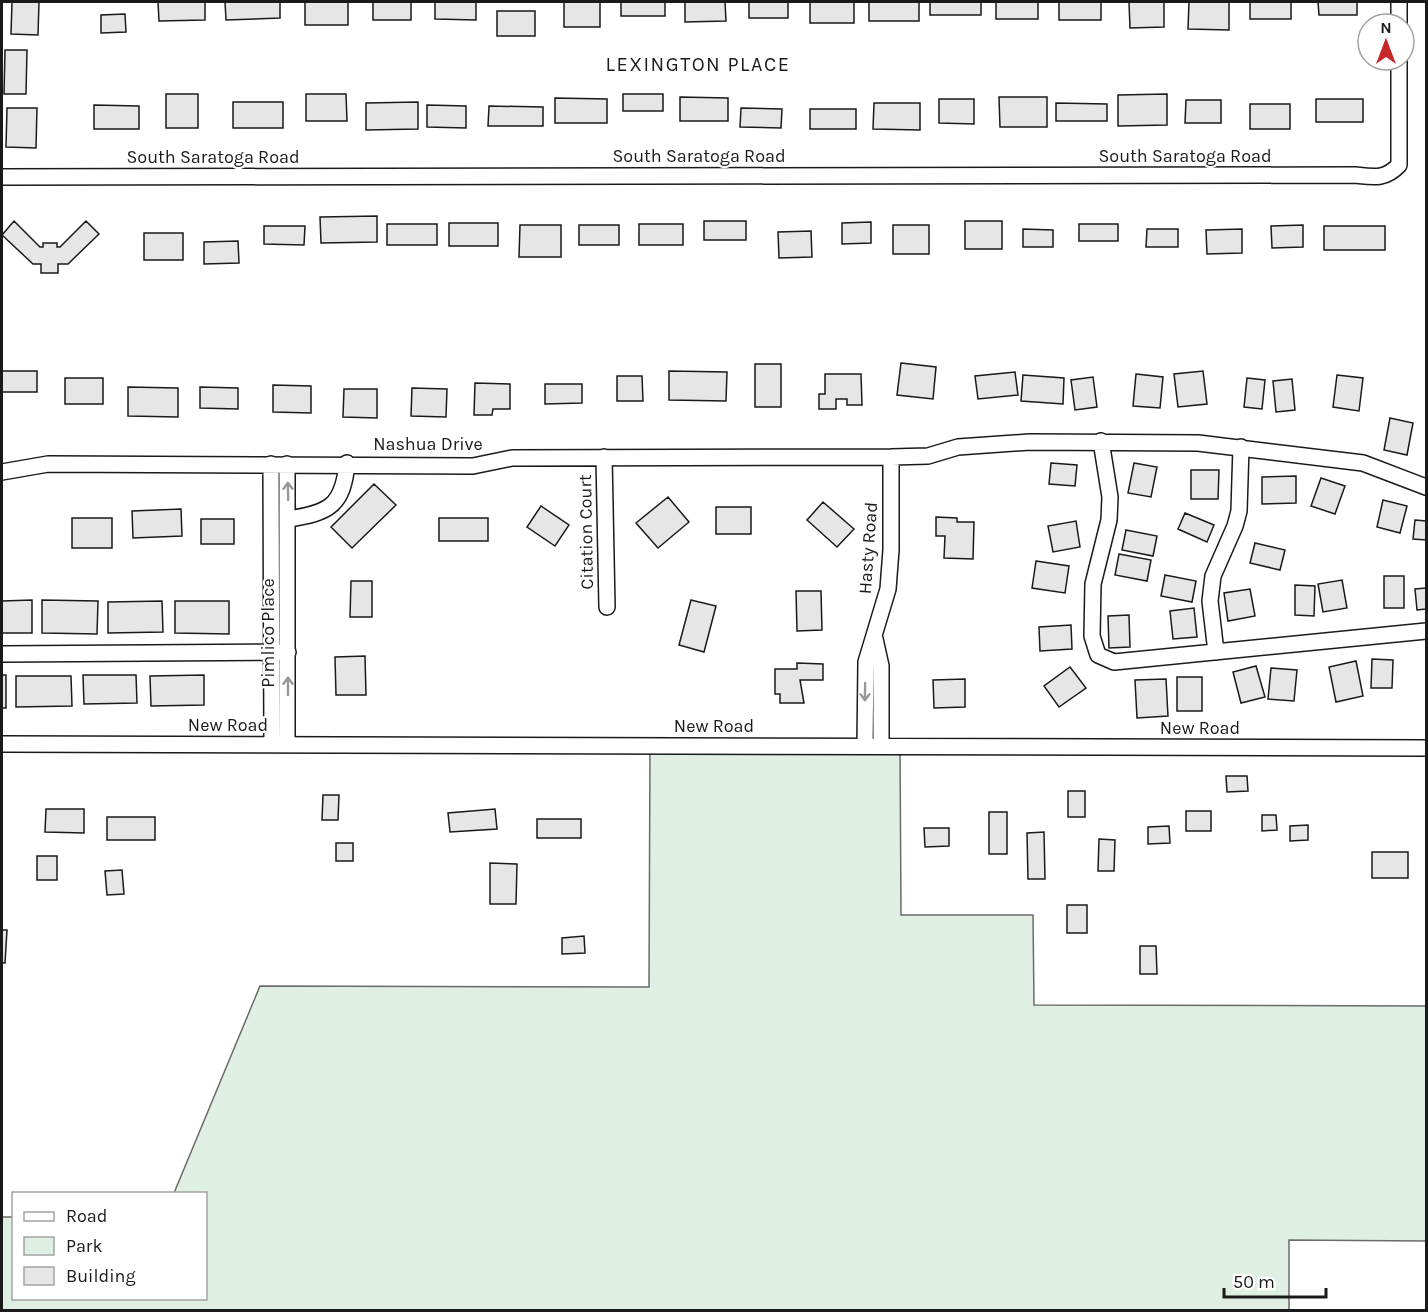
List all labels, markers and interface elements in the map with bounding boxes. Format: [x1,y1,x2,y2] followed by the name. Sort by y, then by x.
[1356,12,1416,72] north arrow
[1380,18,1392,37] text: N
[606,53,790,76] district label: LEXINGTON PLACE
[612,145,786,167] street label: South Saratoga Road
[1098,145,1272,167] street label: South Saratoga Road
[126,146,300,168] street label: South Saratoga Road
[373,433,483,455] street label: Nashua Drive
[574,474,598,590] street label: Citation Court
[282,482,294,502] one-way arrow
[854,501,882,595] street label: Hasty Road
[257,578,279,688] street label: Pimlico Place
[282,677,294,697] one-way arrow
[860,681,871,701] one-way arrow
[188,714,268,736] street label: New Road
[674,715,754,737] street label: New Road
[1160,717,1240,739] street label: New Road
[12,1192,207,1300] legend
[66,1205,107,1227] text: Road
[66,1235,103,1257] text: Park
[1224,1261,1326,1299] scale bar
[66,1265,136,1287] text: Building
[1233,1271,1275,1293] text: 50 m

